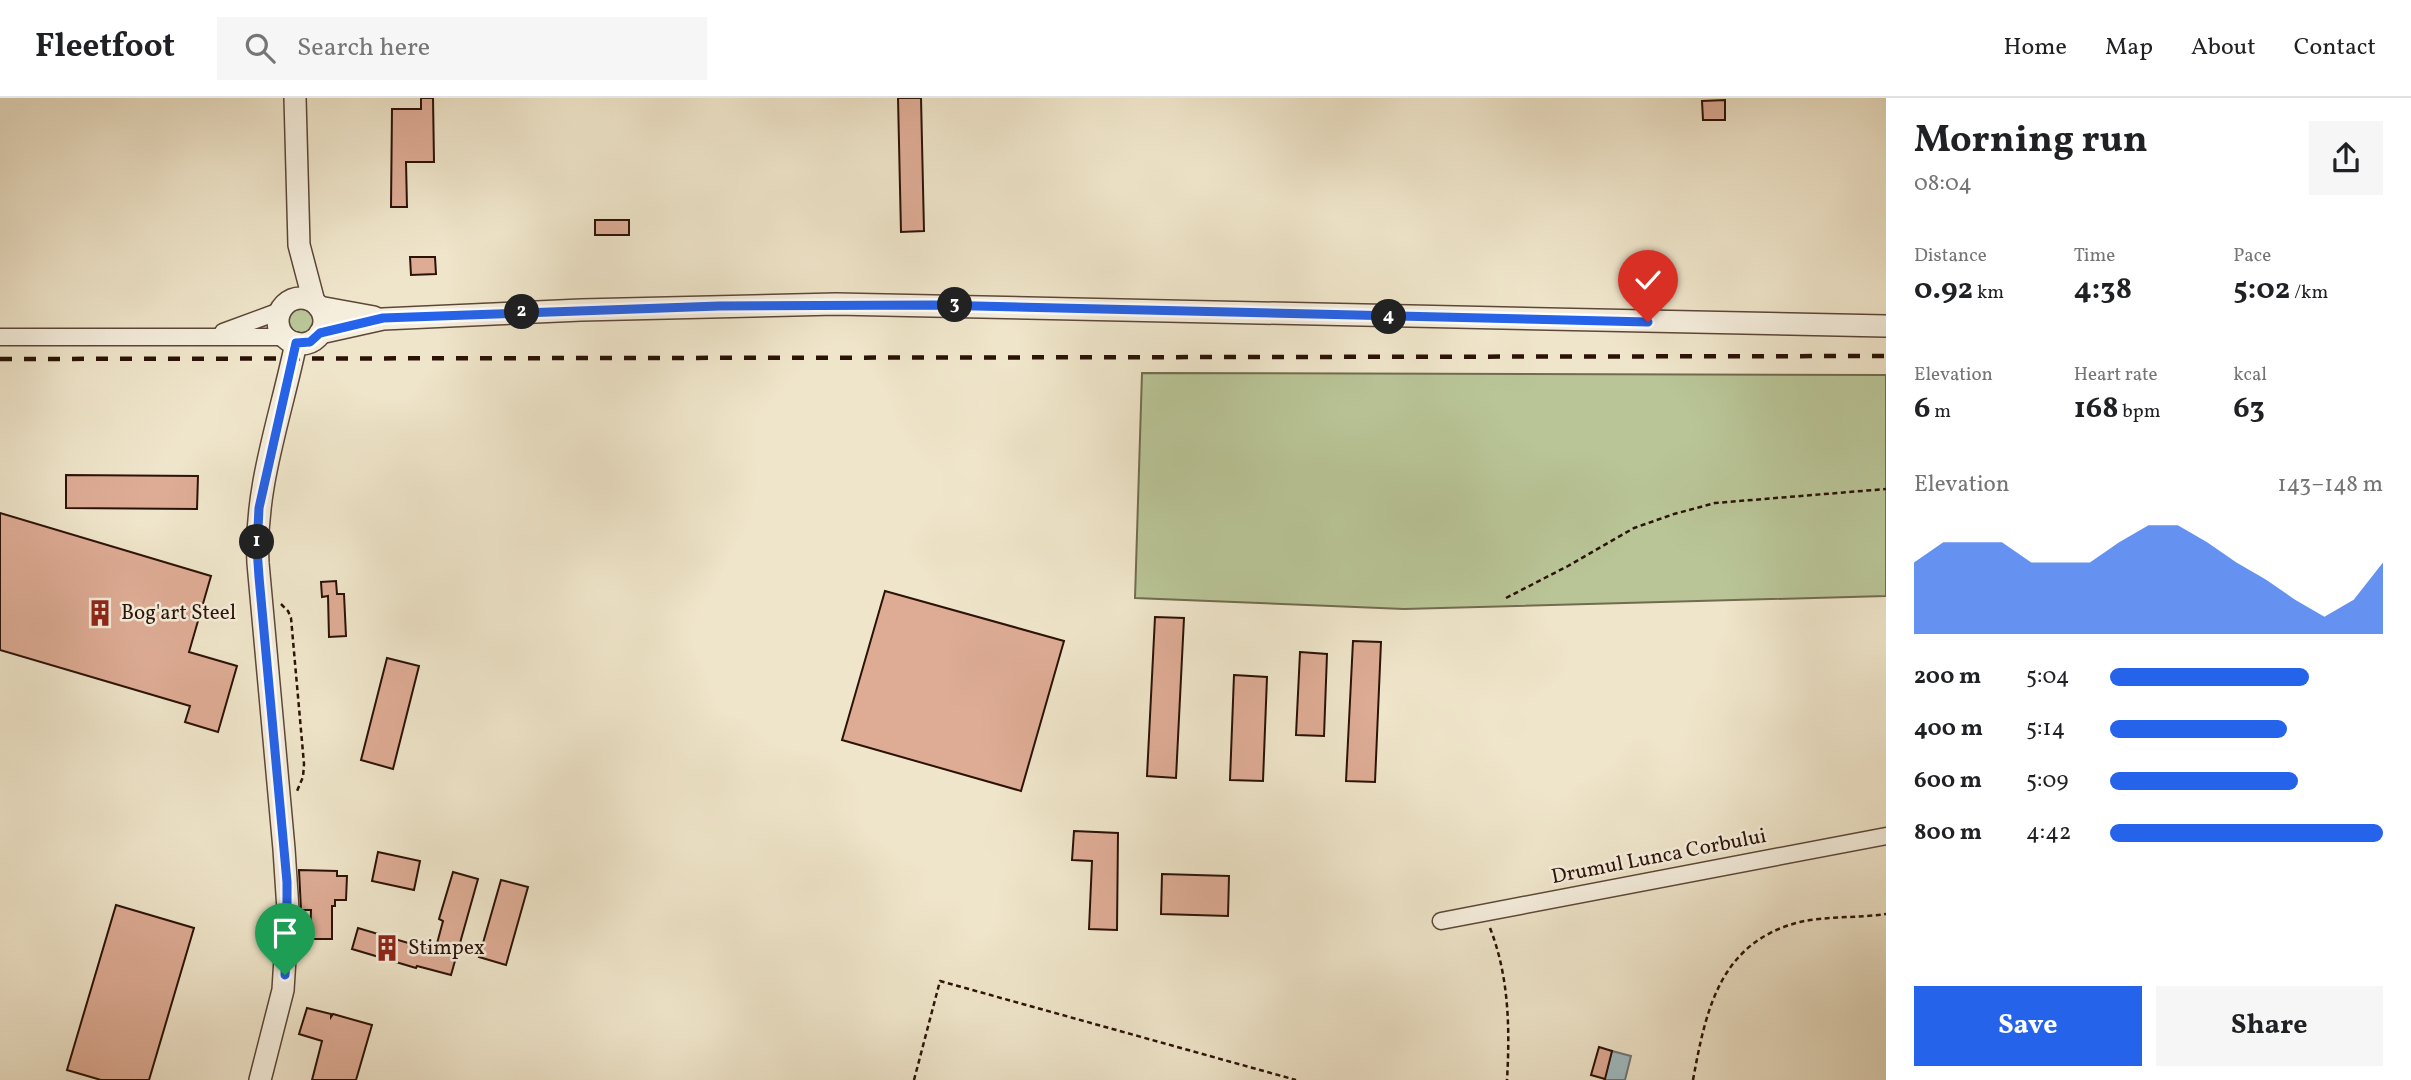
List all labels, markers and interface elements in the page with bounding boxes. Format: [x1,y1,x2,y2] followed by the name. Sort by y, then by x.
[217,17,707,80] search box
[35,25,175,71] text: Fleetfoot
[241,29,279,67] icon: search
[297,30,430,66] text: Search here
[2003,31,2067,65] text: Home
[2105,31,2153,65] text: Map
[2191,31,2256,65] text: About
[2294,31,2376,65] text: Contact
[1914,115,2148,168] text: Morning run
[2309,121,2383,195] button: share
[1914,168,1972,200] text: 08:04
[1914,243,1987,269] text: Distance
[2074,243,2115,269] text: Time
[2233,243,2271,269] text: Pace
[1618,250,1678,322] pin
[1629,261,1667,299] icon: check
[1914,269,1973,311] text: 0.92
[2074,269,2132,311] text: 4:38
[2233,269,2290,311] text: 5:02
[1973,280,2004,306] text: km
[2290,280,2328,306] text: /km
[937,288,972,322] pin: 3
[950,291,959,317] text: 3
[504,294,540,330] pin: 2
[517,298,526,324] text: 2
[1372,300,1406,334] pin: 4
[1383,303,1394,329] text: 4
[1914,362,1993,388] text: Elevation
[2074,362,2158,388] text: Heart rate
[2233,362,2267,388] text: kcal
[1914,388,1930,430] text: 6
[2074,388,2119,430] text: 168
[2233,388,2265,430] text: 63
[1930,399,1951,425] text: m
[2119,399,2160,425] text: bpm
[1914,469,2010,501] text: Elevation
[2278,469,2383,501] text: 143–148 m
[240,524,274,560] pin: 1
[253,528,260,554] text: 1
[85,598,115,628] building icon: Bog'art Steel
[121,599,236,628] place label: Bog'art Steel
[1914,661,1981,693] text: 200 m
[2026,661,2069,693] text: 5:04
[1914,713,1983,745] text: 400 m
[2026,713,2065,745] text: 5:14
[1914,765,1982,797] text: 600 m
[2026,765,2068,797] text: 5:09
[1914,817,1982,849] text: 800 m
[2026,817,2071,849] text: 4:42
[1549,822,1769,892] street label: Drumul Lunca Corbului
[255,903,315,975] pin
[266,914,304,952] icon: arrive
[372,933,402,963] building icon: Stimpex
[408,934,485,963] place label: Stimpex
[1914,986,2142,1066] button: Save
[2156,986,2383,1066] button: Share

